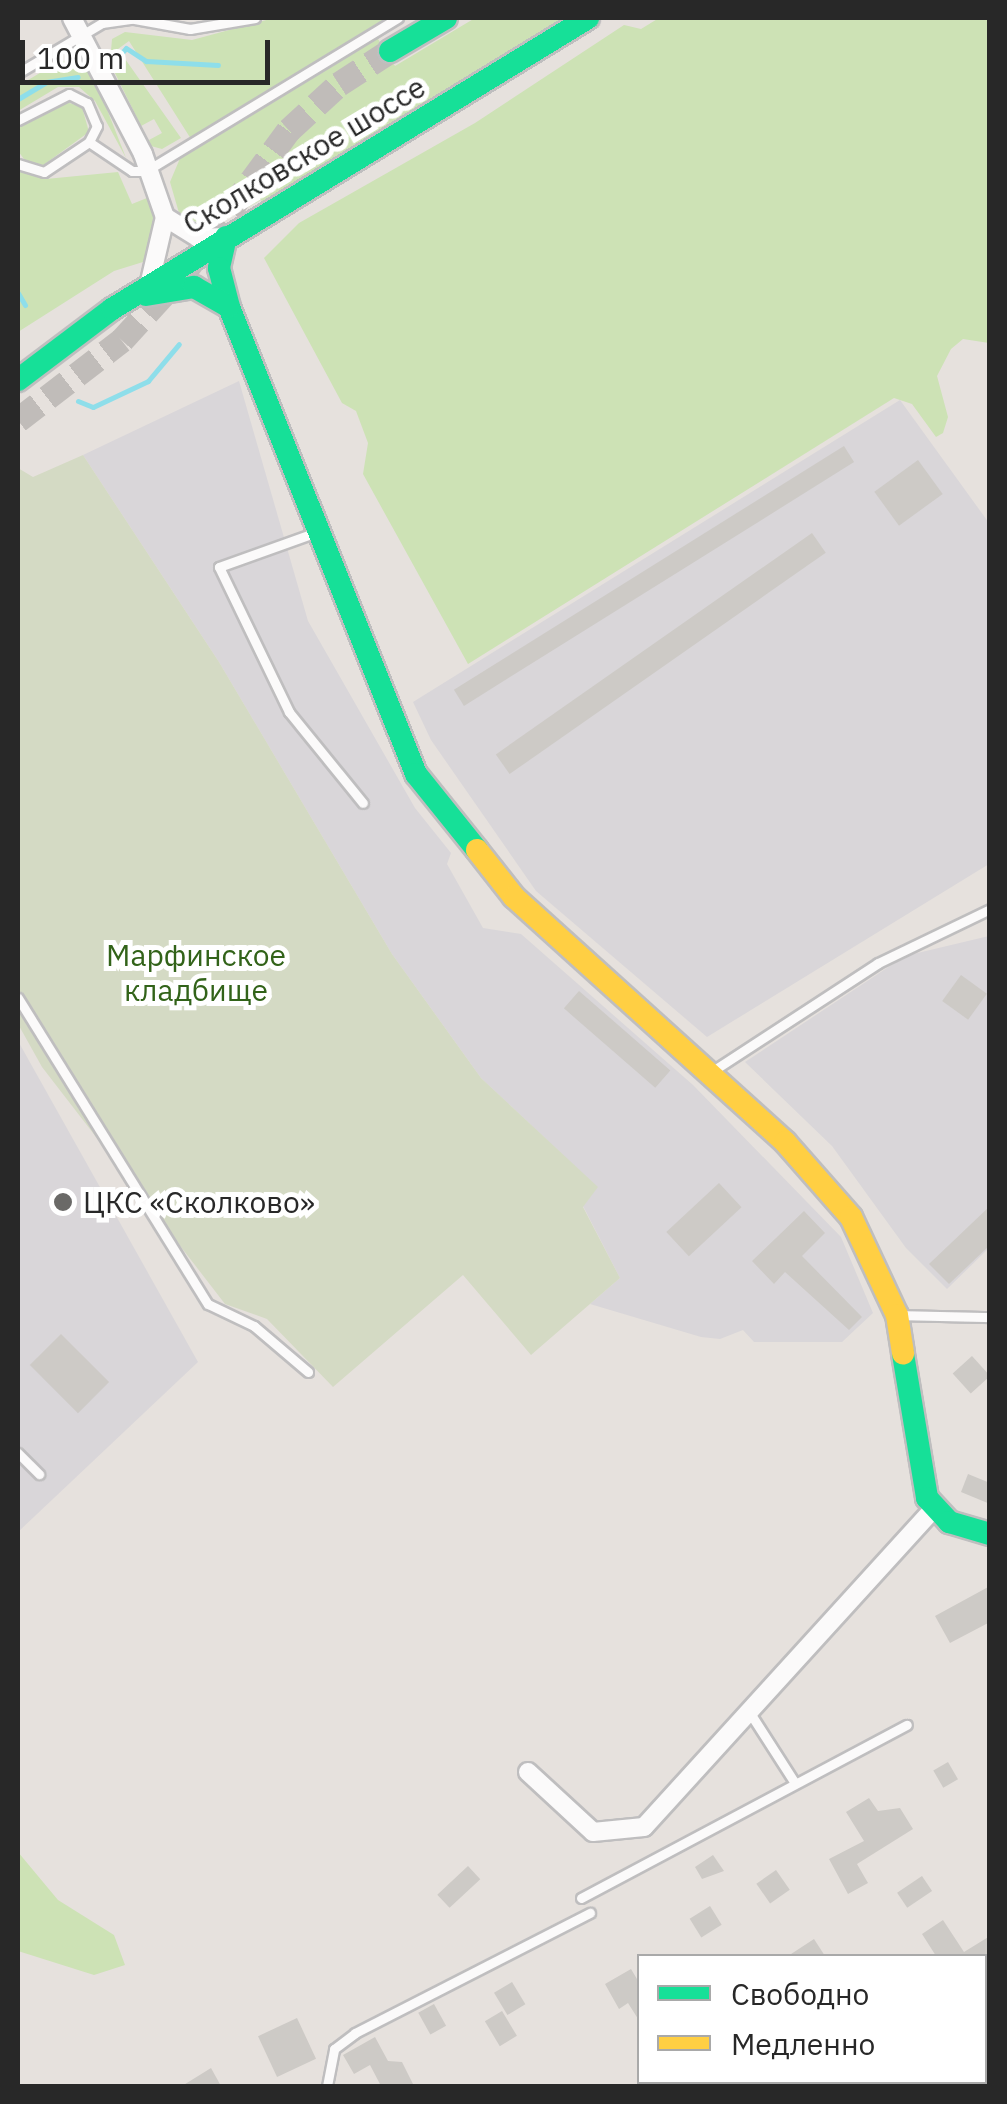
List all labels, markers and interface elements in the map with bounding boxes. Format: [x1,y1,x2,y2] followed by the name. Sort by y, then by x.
[25,20,275,82] scale bar
[37,38,124,77] text: 100 m
[176,68,432,242] street label: Сколковское шоссе
[106,937,286,1008] park label: Марфинское кладбище
[83,1184,315,1220] place label: ЦКС «Сколково»
[52,1191,74,1213] marker: ЦКС «Сколково»
[637,1954,987,2084] legend
[731,1974,869,2013] text: Свободно
[731,2024,875,2063] text: Медленно

